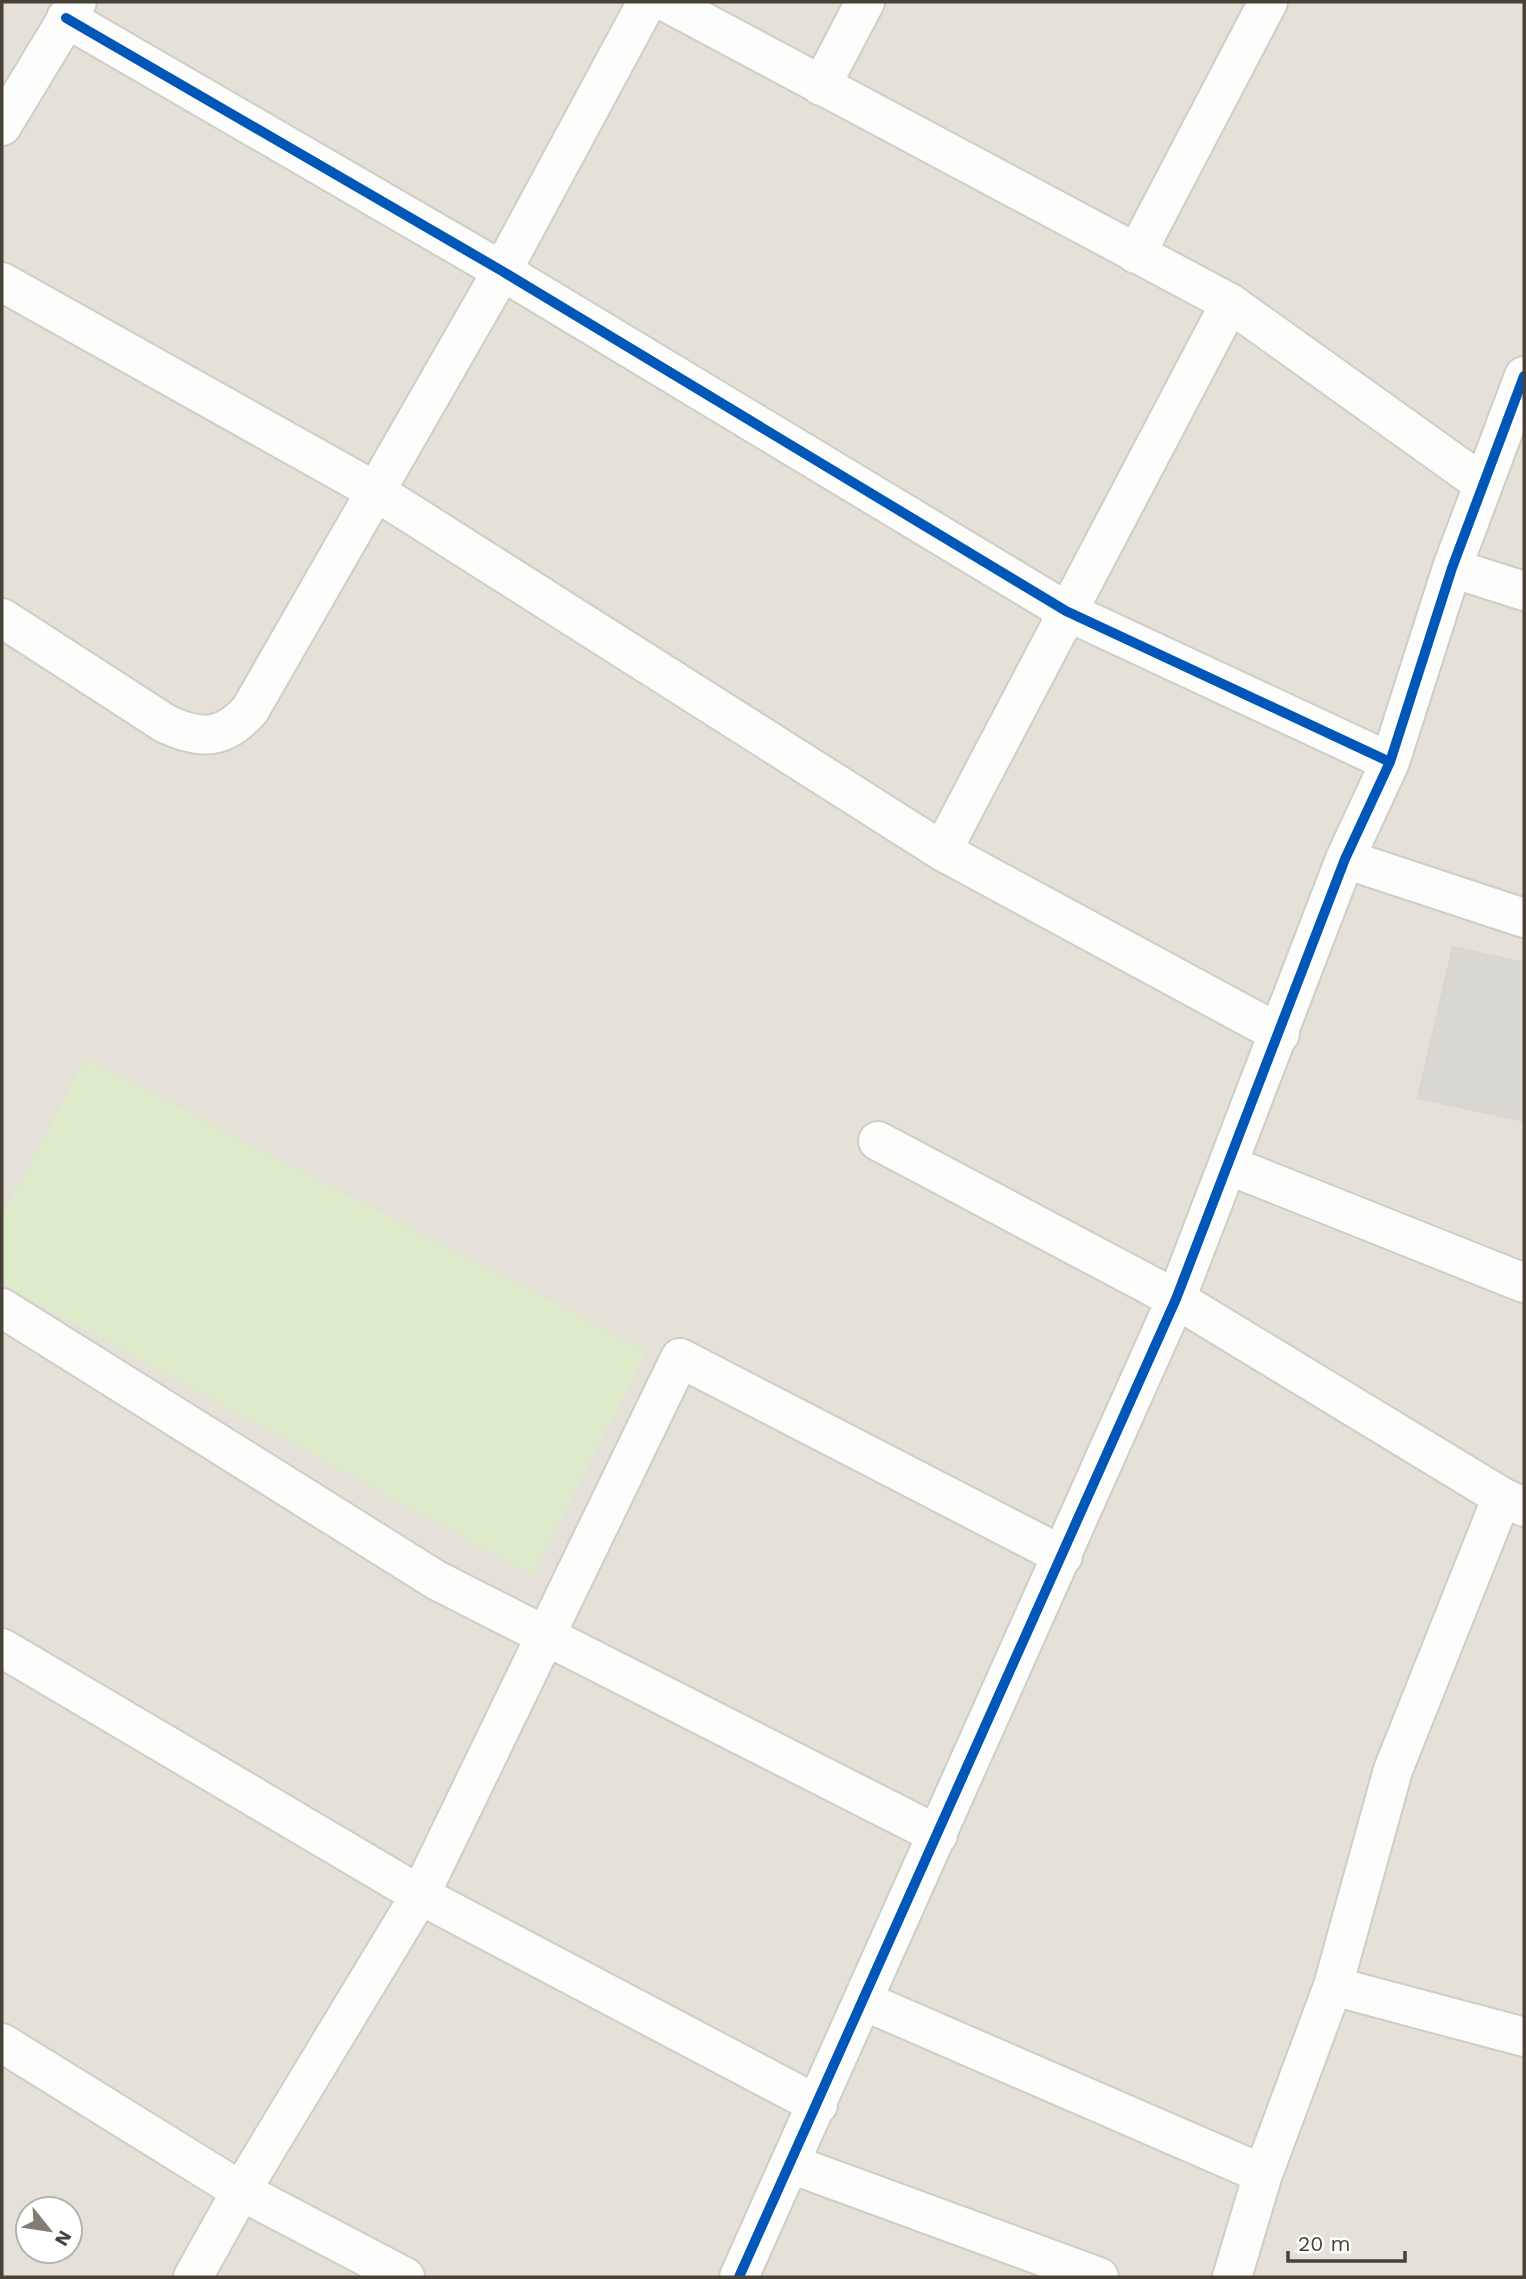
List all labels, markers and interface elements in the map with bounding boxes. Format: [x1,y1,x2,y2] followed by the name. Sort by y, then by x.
[14,2195,84,2265] north arrow
[1288,2220,1405,2264] scale bar
[50,2226,77,2250] text: N
[1298,2231,1350,2256] text: 20 m

